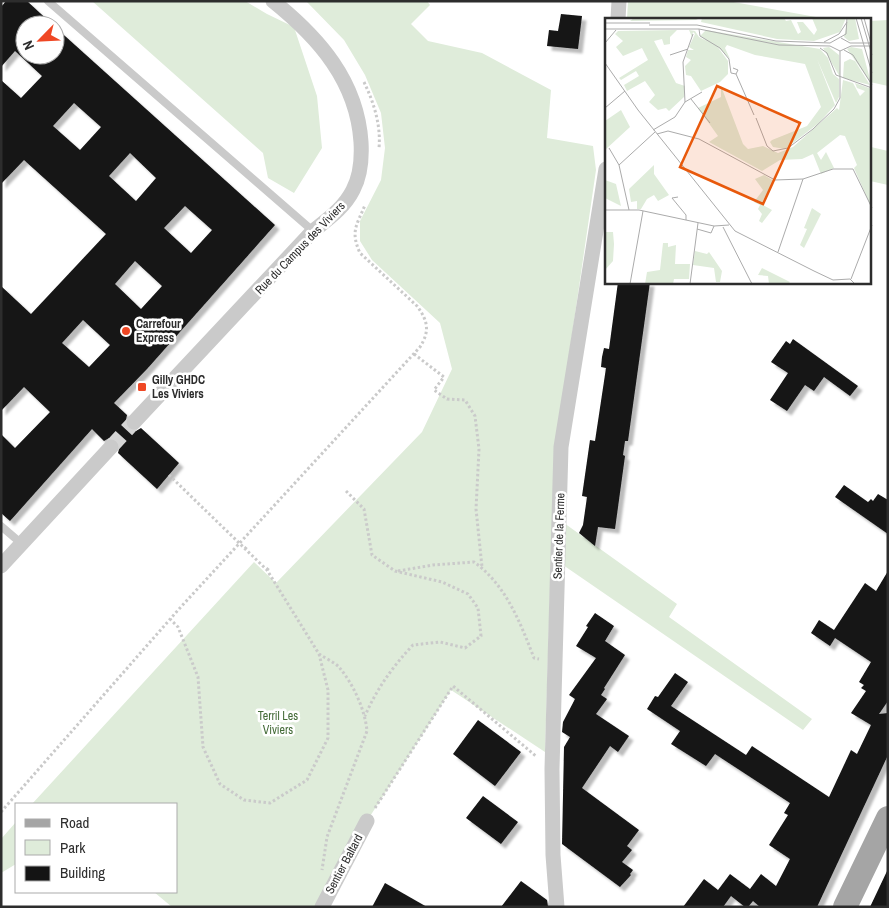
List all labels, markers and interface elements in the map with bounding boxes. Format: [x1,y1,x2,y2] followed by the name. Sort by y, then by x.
[15,15,65,65] north arrow
[605,18,872,284] inset map
[18,38,38,53] text: N
[252,198,348,298] street label: Rue du Campus des Viviers
[136,316,181,346] place label: Carrefour Express
[120,325,132,337] marker: Carrefour Express
[152,372,205,402] place label: Gilly GHDC Les Viviers
[136,381,148,393] marker: Gilly GHDC Les Viviers
[549,492,569,580] street label: Sentier de la Ferme
[258,708,298,738] park label: Terril Les Viviers
[15,803,178,893] legend
[60,812,89,833] text: Road
[322,831,366,897] street label: Sentier Baltard
[60,837,86,858] text: Park
[60,862,105,883] text: Building

